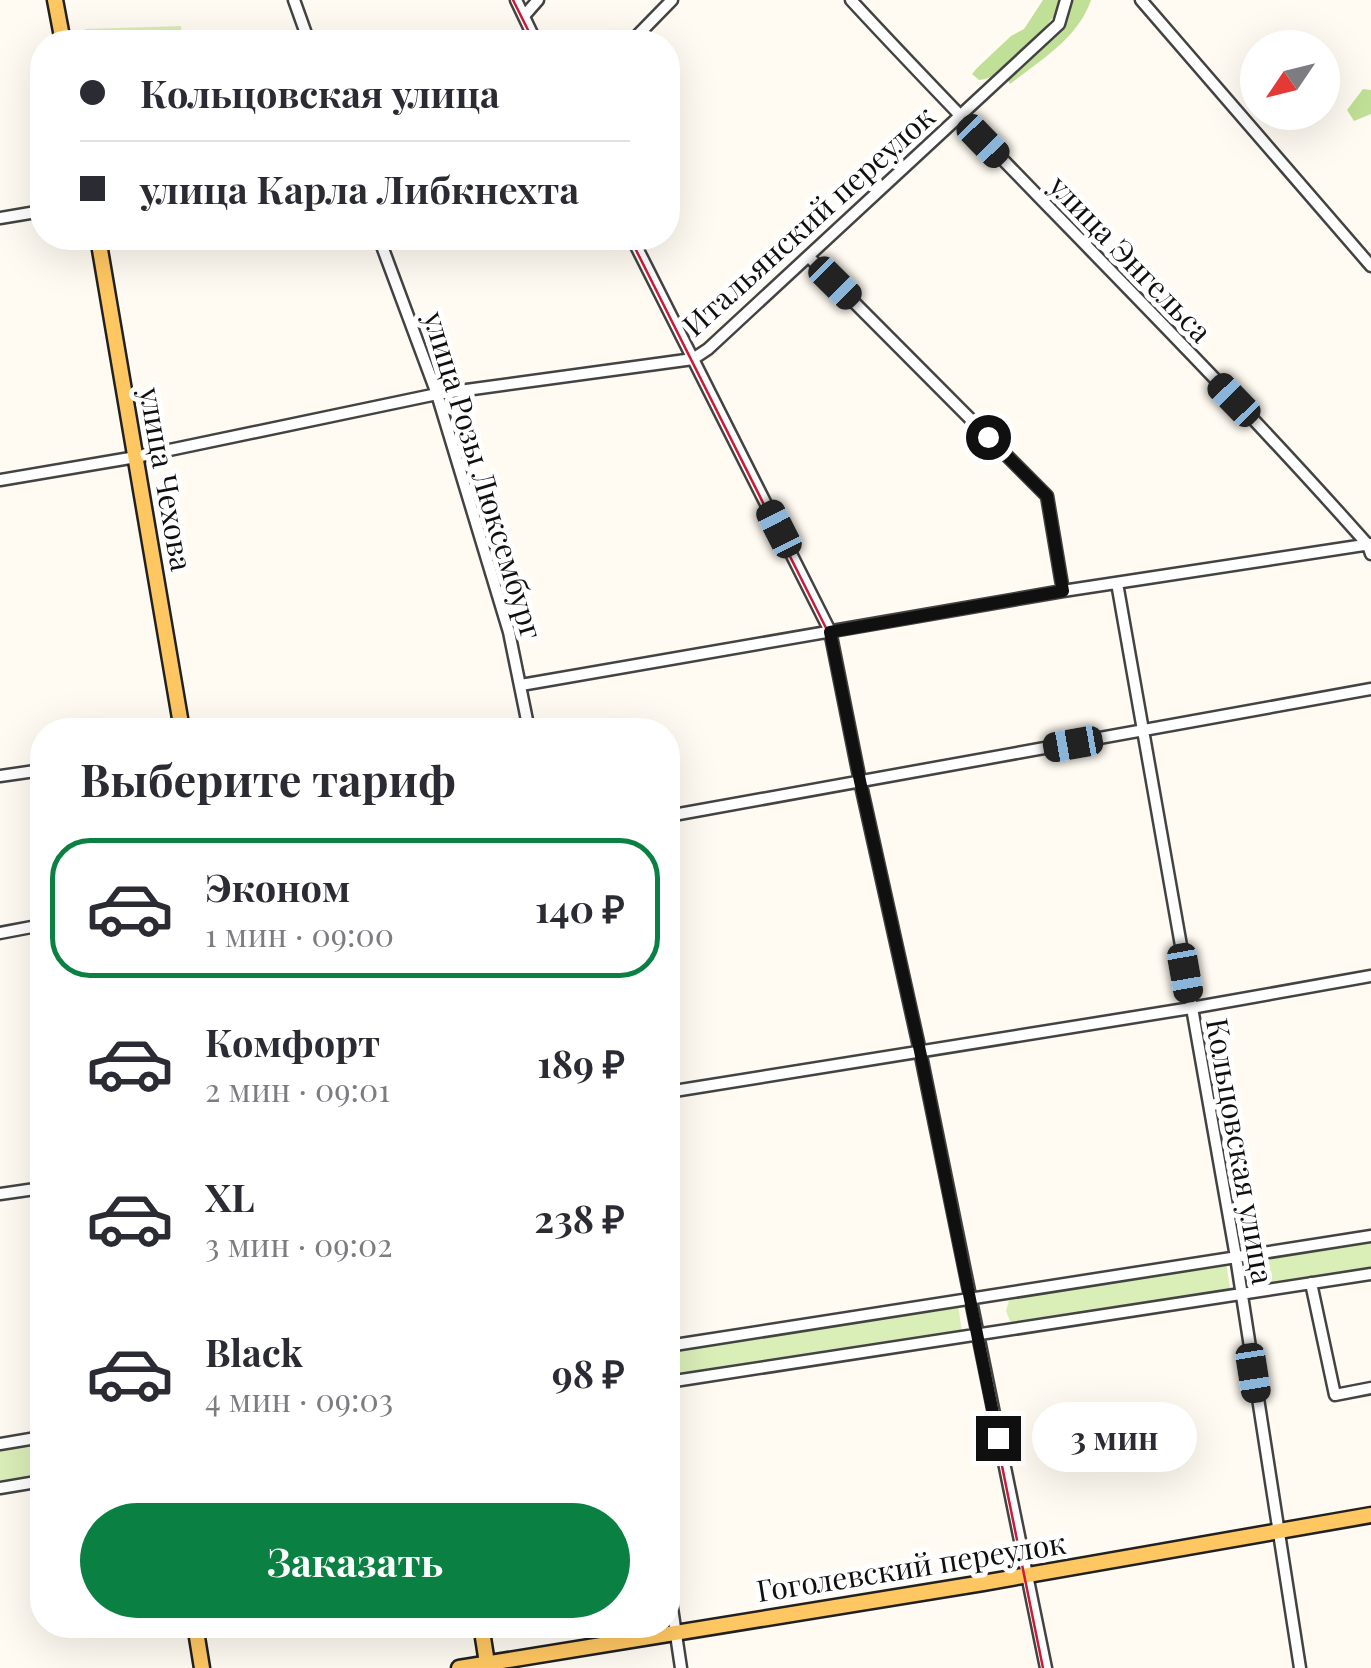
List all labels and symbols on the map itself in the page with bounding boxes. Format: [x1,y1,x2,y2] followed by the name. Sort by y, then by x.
[1240,30,1340,130] north arrow
[673,96,943,344] street label: Итальянский переулок
[951,109,1015,173] car
[1040,165,1221,350] street label: улица Энгельса
[803,251,867,315] car
[415,306,553,644] street label: улица Розы Люксембург
[1202,368,1266,432] car
[131,383,203,574] street label: улица Чехова
[966,415,1011,460] route start
[752,495,806,563] car
[1041,724,1105,764] car
[1165,941,1205,1005] car
[1198,1015,1284,1287] street label: Кольцовская улица
[1233,1341,1273,1405] car
[1033,1403,1198,1473] callout: 3 мин
[976,1416,1021,1461] route end
[753,1522,1069,1610] street label: Гоголевский переулок

